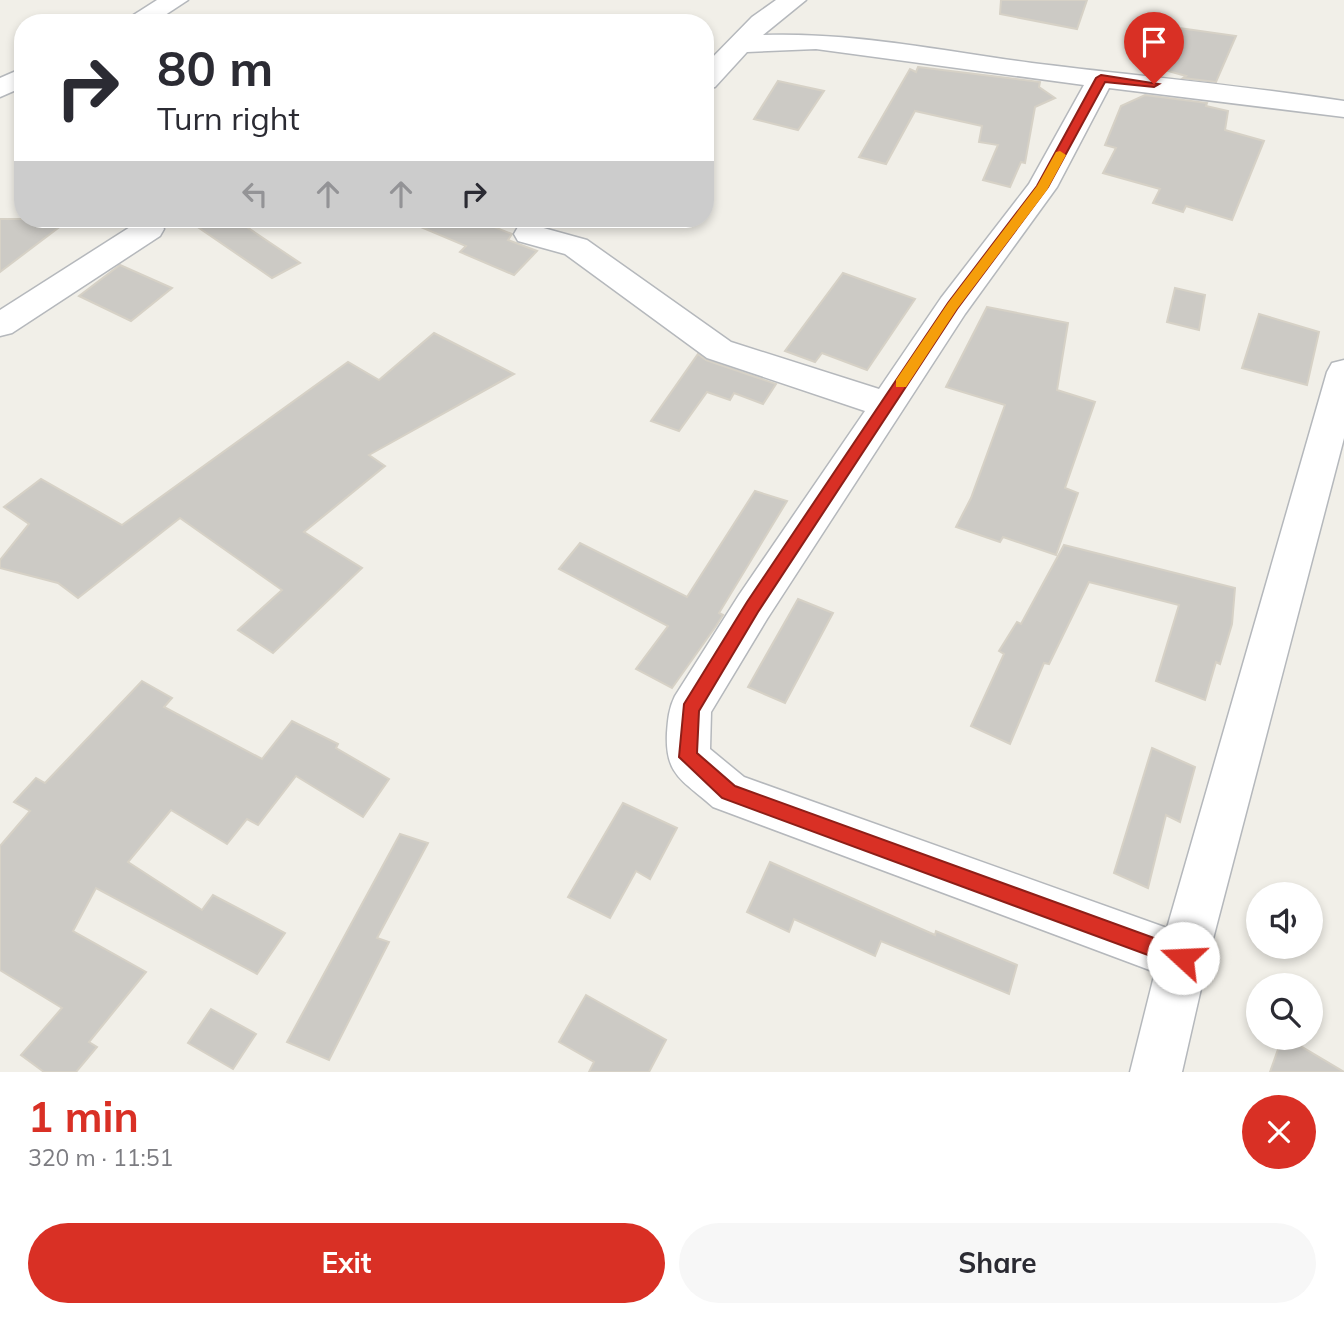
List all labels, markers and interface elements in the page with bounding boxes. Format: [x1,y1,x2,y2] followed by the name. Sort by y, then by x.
[1124,12.0,1184,84] pin
[1135,23,1173,61] icon: arrive
[157,37,273,98] text: 80 m
[42,42,133,133] icon: right
[157,98,300,138] text: Turn right
[236,175,274,213] icon: left
[309,175,347,213] icon: ahead
[382,175,420,213] icon: ahead
[455,175,493,213] icon: right
[1246,882,1323,1050] map controls
[1246,882,1323,959] button: sound
[1146,921,1220,995] position arrow
[1246,973,1323,1050] button: search
[28,1090,139,1143] text: 1 min
[1242,1095,1316,1169] button: close
[28,1143,173,1172] text: 320 m · 11:51
[28,1223,665,1303] button: Exit
[679,1223,1316,1303] button: Share

